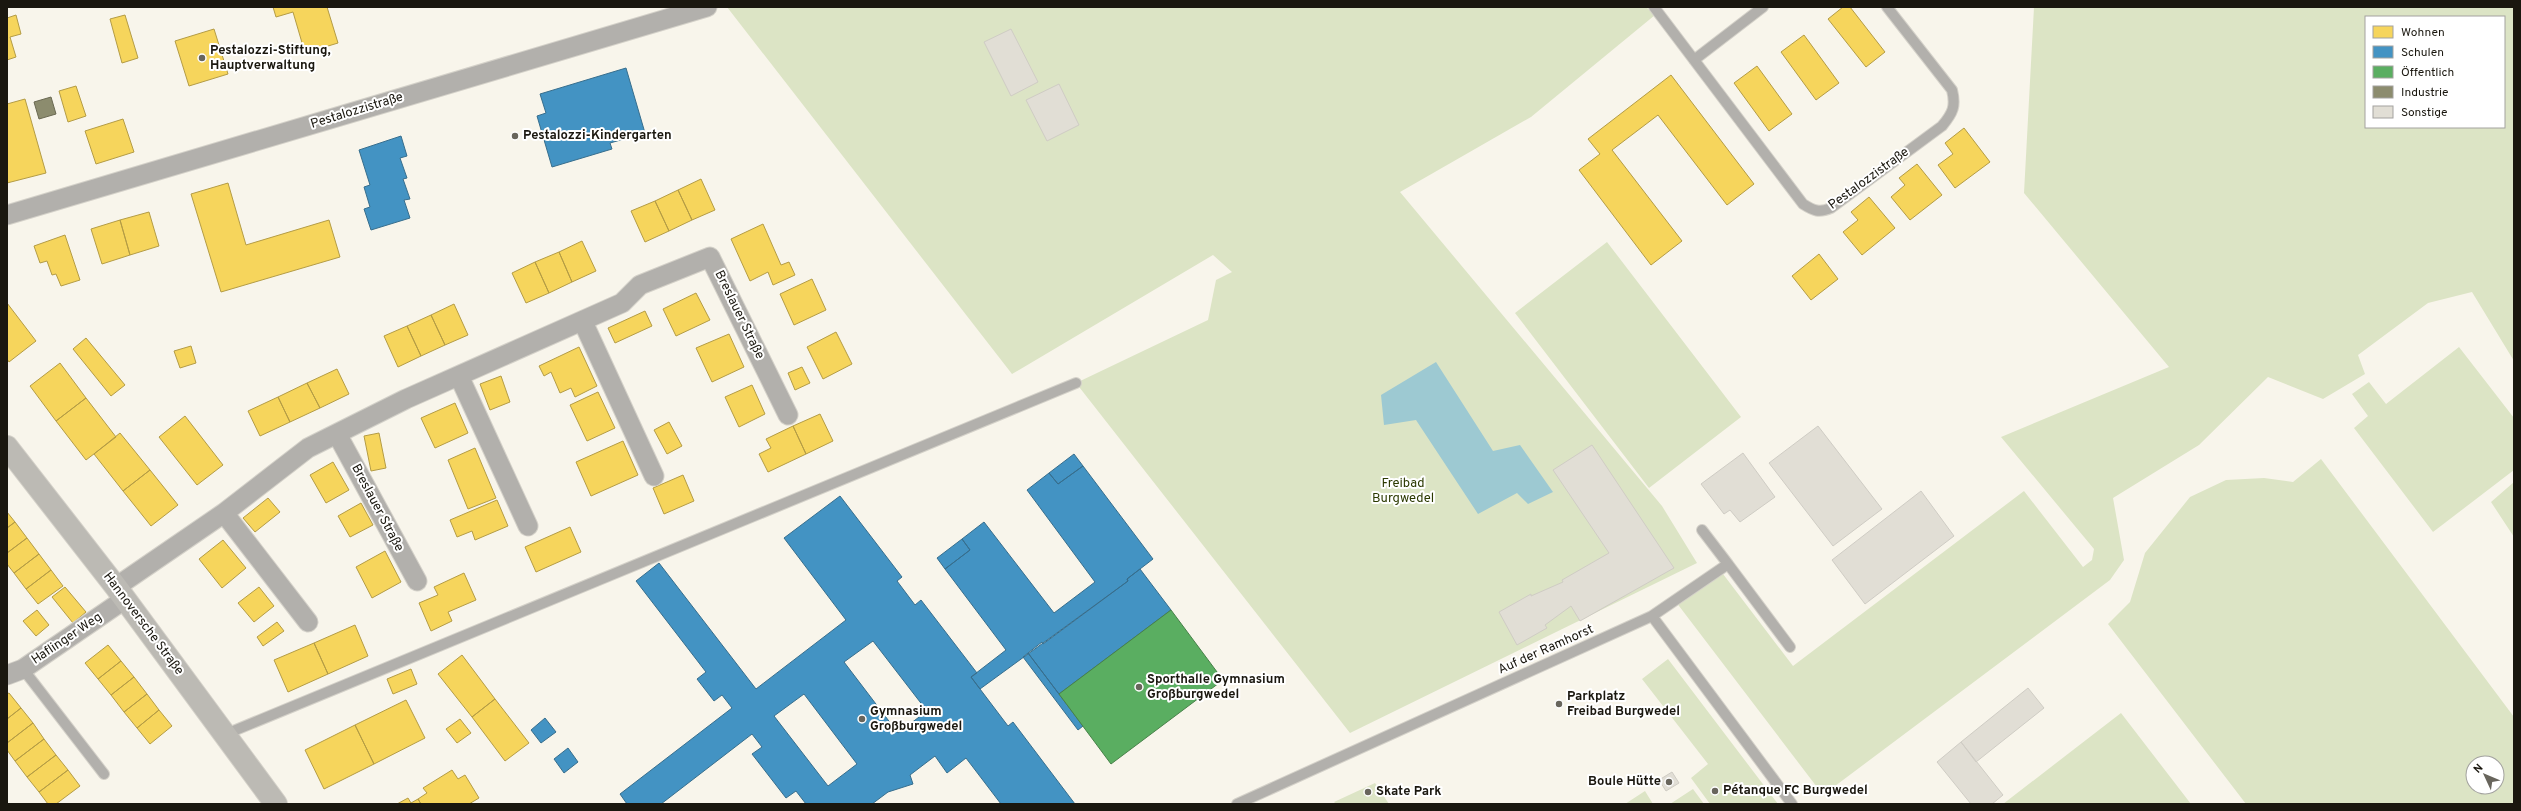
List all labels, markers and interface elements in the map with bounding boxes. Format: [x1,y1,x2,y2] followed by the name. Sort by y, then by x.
[2365,16,2505,128] legend
[2401,25,2445,41] text: Wohnen
[210,43,331,74] place label: Pestalozzi-Stiftung, Hauptverwaltung
[2401,45,2444,61] text: Schulen
[197,53,207,63] marker: Pestalozzi-Stiftung, Hauptverwaltung
[2401,65,2454,81] text: Öffentlich
[2401,85,2449,101] text: Industrie
[309,89,405,133] street label: Pestalozzistraße
[2401,105,2447,121] text: Sonstige
[523,128,672,144] place label: Pestalozzi-Kindergarten
[510,131,520,141] marker: Pestalozzi-Kindergarten
[1826,144,1912,214] street label: Pestalozzistraße
[711,268,767,362] street label: Breslauer Straße
[347,461,407,555] street label: Breslauer Straße
[1372,476,1434,507] park label: Freibad Burgwedel
[99,569,187,679] street label: Hannoversche Straße
[29,610,105,668] street label: Haflinger Weg
[1496,622,1596,678] street label: Auf der Ramhorst
[1147,672,1285,703] place label: Sporthalle Gymnasium Großburgwedel
[1134,682,1144,692] marker: Sporthalle Gymnasium Großburgwedel
[1567,689,1680,720] place label: Parkplatz Freibad Burgwedel
[1554,699,1564,709] marker: Parkplatz Freibad Burgwedel
[870,704,962,735] place label: Gymnasium Großburgwedel
[857,714,867,724] marker: Gymnasium Großburgwedel
[2465,755,2505,795] north arrow
[2471,761,2486,776] text: N
[1588,774,1661,790] place label: Boule Hütte
[1664,777,1674,787] marker: Boule Hütte
[1723,783,1868,799] place label: Pétanque FC Burgwedel
[1376,784,1442,800] place label: Skate Park
[1710,786,1720,796] marker: Pétanque FC Burgwedel
[1363,787,1373,797] marker: Skate Park

